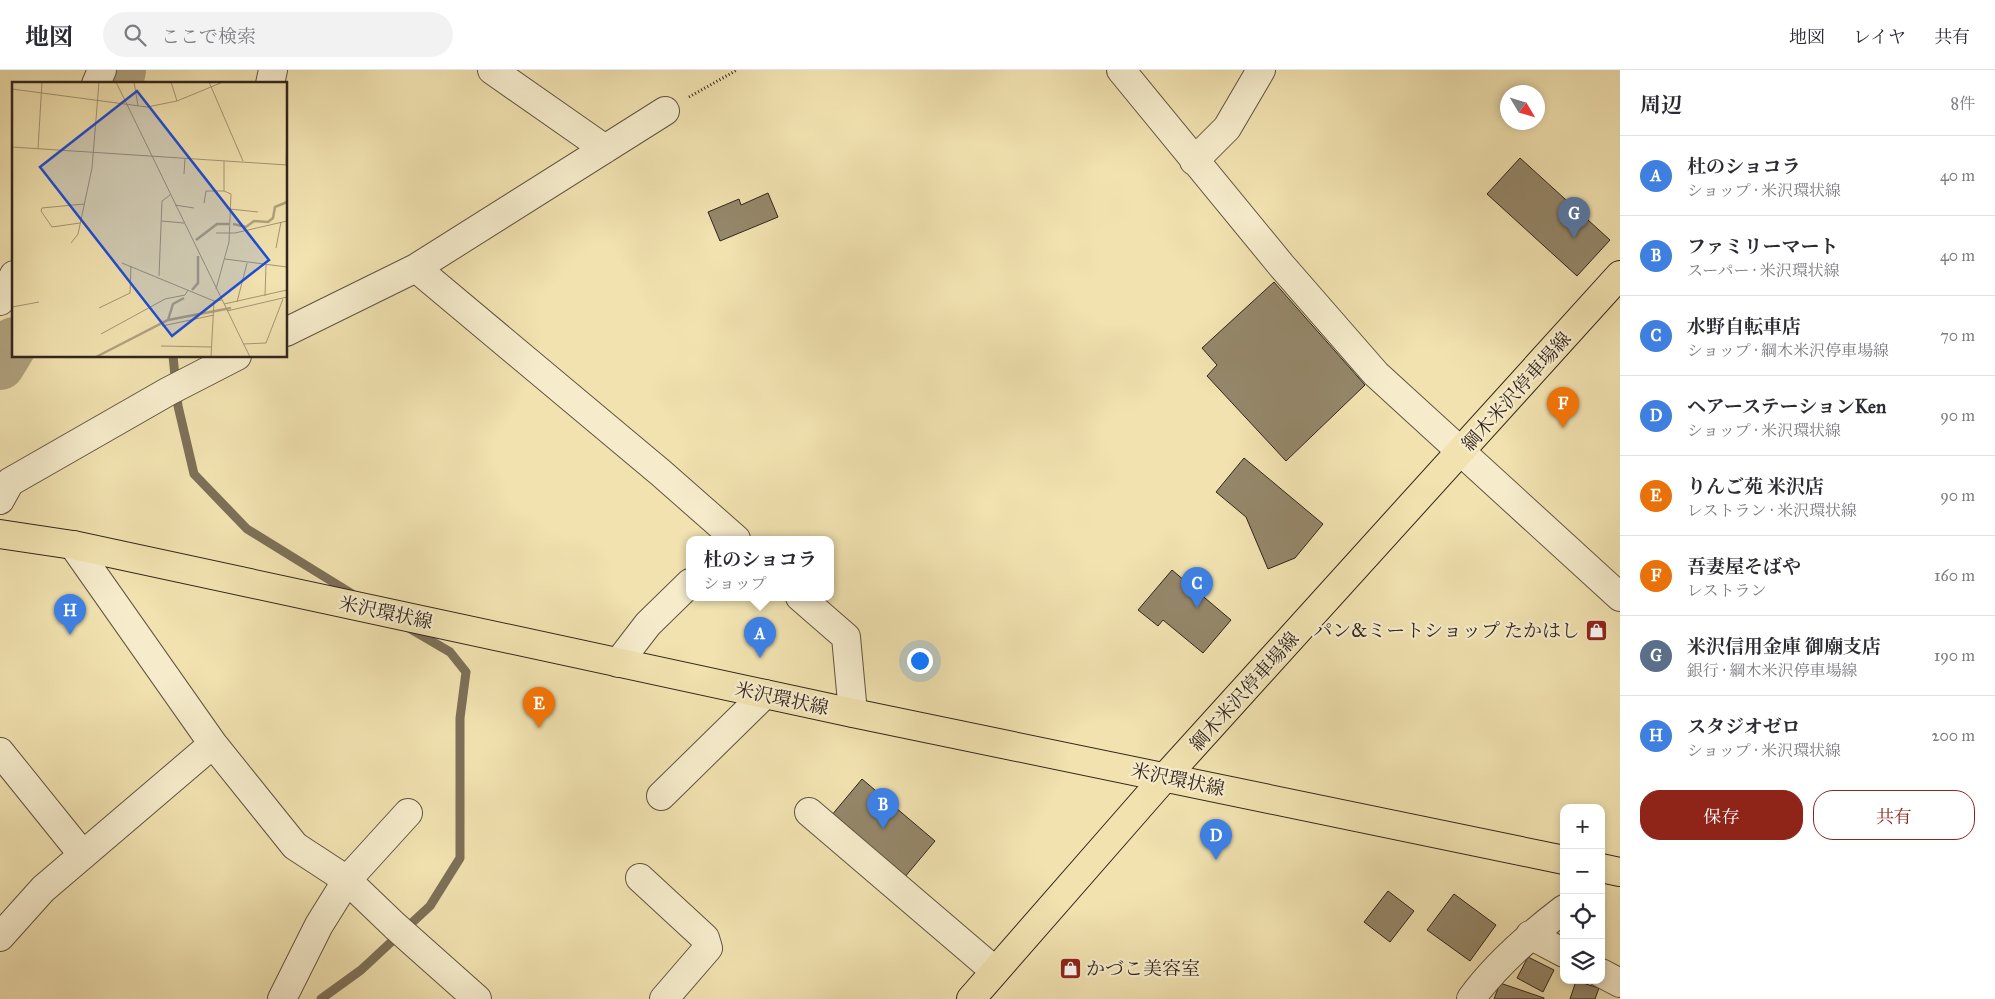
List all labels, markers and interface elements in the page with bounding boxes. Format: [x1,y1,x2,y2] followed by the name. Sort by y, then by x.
[103,12,453,57] search box
[121,21,149,49] icon: search
[25,22,73,52] text: 地図
[161,25,256,48] text: ここで検索
[1789,26,1825,48] text: 地図
[1853,26,1906,48] text: レイヤ
[1934,26,1970,48] text: 共有
[12,82,288,358] inset map
[1500,85,1545,130] north arrow
[1640,92,1682,118] text: 周辺
[1950,94,1975,113] text: 8件
[1687,155,1801,178] text: 杜のショコラ
[1651,166,1661,185] text: A
[1940,166,1975,185] text: 40 m
[1687,181,1841,200] text: ショップ · 米沢環状線
[1558,197,1590,238] pin: G
[1687,235,1839,258] text: ファミリーマート
[1651,246,1661,265] text: B
[1940,246,1975,265] text: 40 m
[1687,261,1840,280] text: スーパー · 米沢環状線
[1687,315,1801,338] text: 水野自転車店
[1651,326,1661,345] text: C
[1940,326,1975,345] text: 70 m
[1457,327,1576,456] street label: 綱木米沢停車場線
[1687,341,1889,360] text: ショップ · 綱木米沢停車場線
[1547,387,1579,428] pin: F
[1687,395,1886,418] text: ヘアーステーションKen
[1650,406,1662,425] text: D
[1940,406,1975,425] text: 90 m
[1687,421,1841,440] text: ショップ · 米沢環状線
[1687,475,1824,498] text: りんご苑 米沢店
[1650,486,1662,505] text: E
[1940,486,1975,505] text: 90 m
[1687,501,1857,520] text: レストラン · 米沢環状線
[686,536,834,601] popup
[703,548,817,571] text: 杜のショコラ
[1687,555,1801,578] text: 吾妻屋そばや
[1651,566,1661,585] text: F
[1934,566,1975,585] text: 160 m
[1181,567,1213,608] pin: C
[703,574,767,593] text: ショップ
[1687,581,1767,600] text: レストラン
[337,591,435,634] street label: 米沢環状線
[54,594,86,635] pin: H
[744,617,776,658] pin: A
[1584,618,1608,642] shop icon: パン&ミートショップ たかはし
[1313,619,1580,642] place label: パン&ミートショップ たかはし
[1185,627,1304,756] street label: 綱木米沢停車場線
[1687,635,1881,658] text: 米沢信用金庫 御廟支店
[1650,646,1662,665] text: G
[1934,646,1975,665] text: 190 m
[907,648,933,674] your location
[1687,661,1857,680] text: 銀行 · 綱木米沢停車場線
[733,677,831,720] street label: 米沢環状線
[523,687,555,728] pin: E
[1687,715,1800,738] text: スタジオゼロ
[1649,726,1663,745] text: H
[1932,726,1975,745] text: 200 m
[1687,741,1841,760] text: ショップ · 米沢環状線
[1129,758,1227,801] street label: 米沢環状線
[867,788,899,829] pin: B
[1640,790,1803,840] button: 保存
[1813,790,1975,840] button: 共有
[1560,804,1605,984] map controls
[1560,804,1605,849] button: +
[1200,819,1232,860] pin: D
[1560,849,1605,894] button: −
[1560,894,1605,939] button: locate
[1560,939,1605,984] button: layers
[1058,956,1082,980] shop icon: かづこ美容室
[1086,957,1200,980] place label: かづこ美容室

